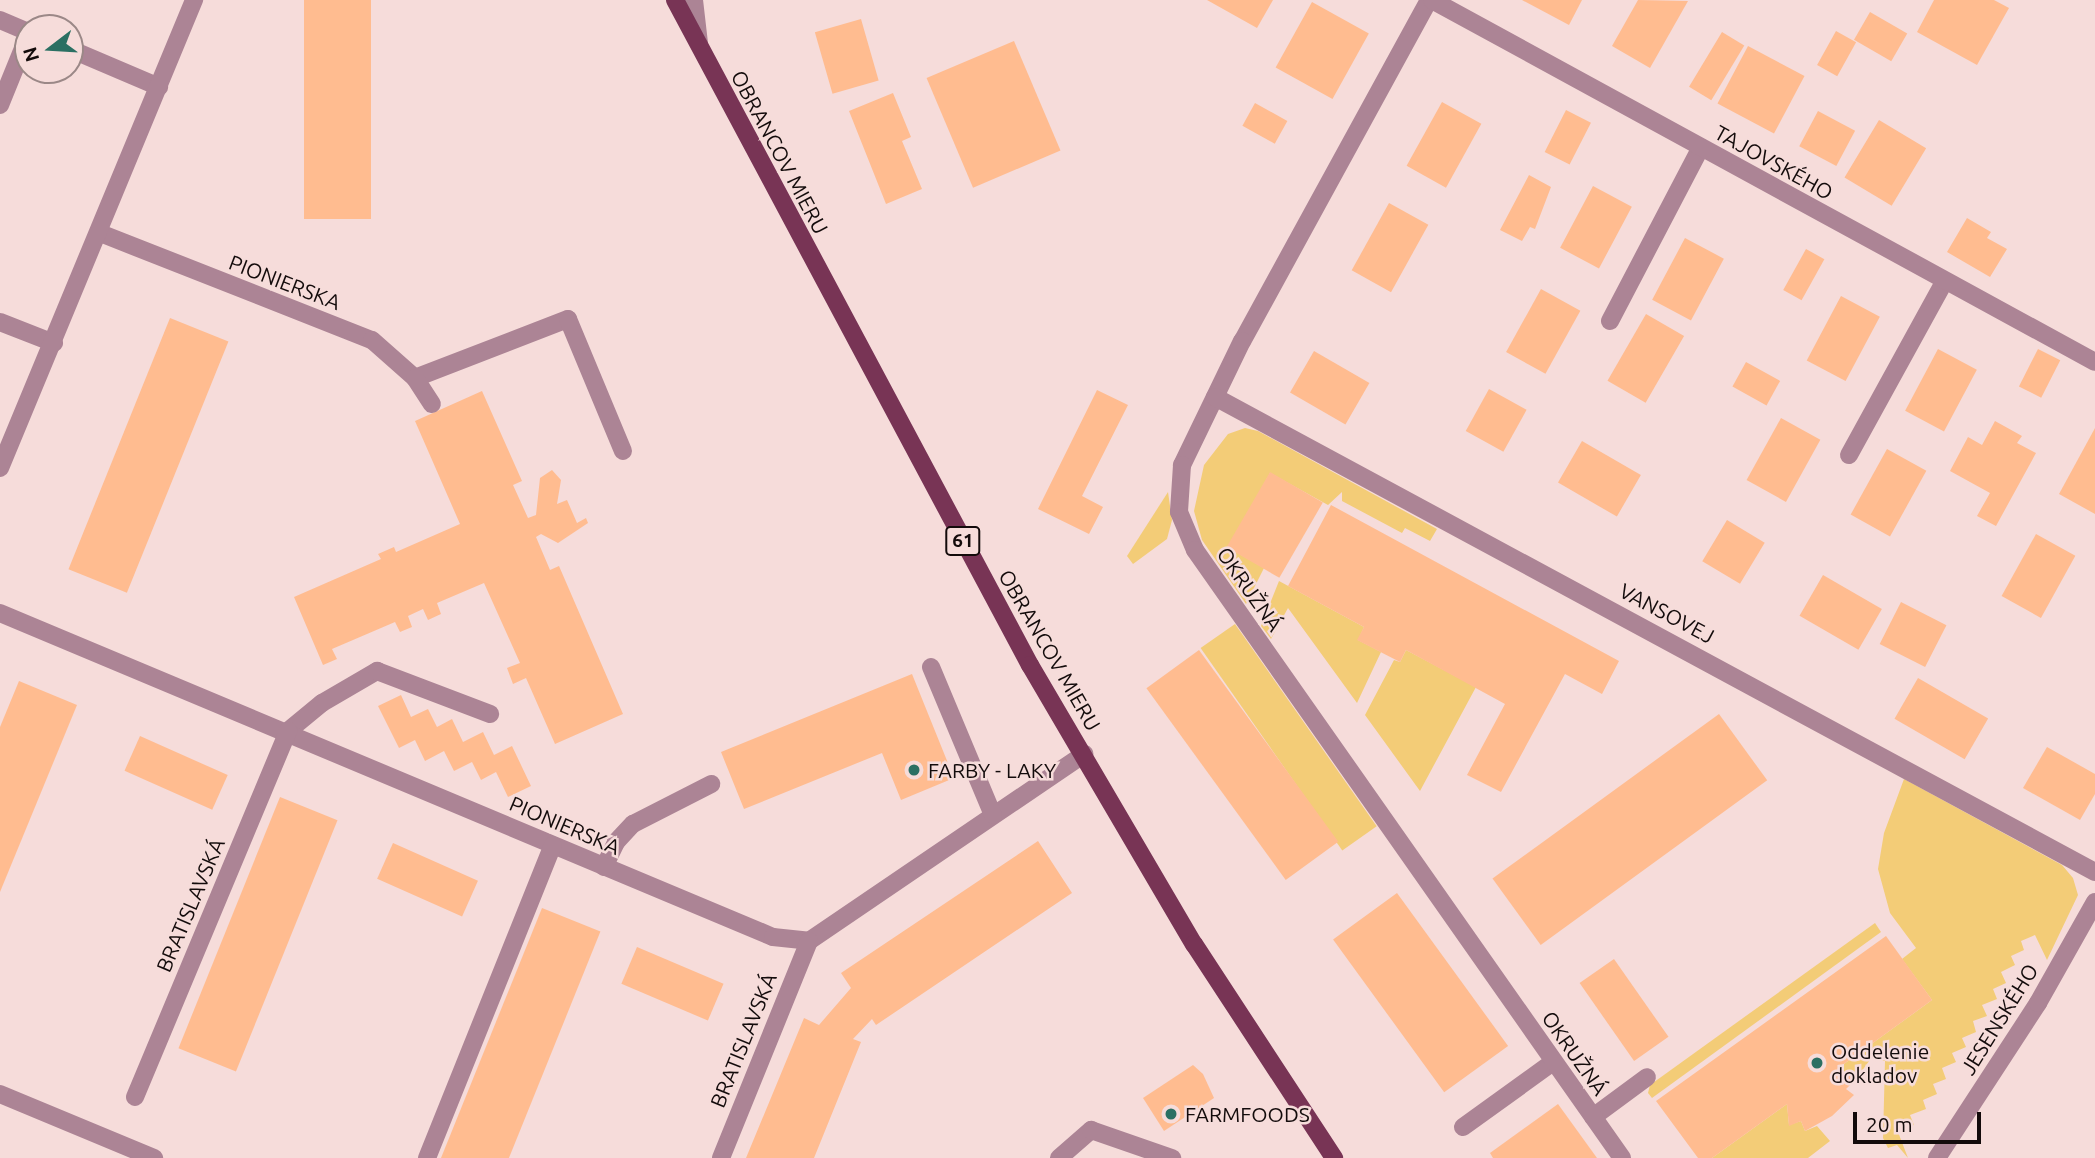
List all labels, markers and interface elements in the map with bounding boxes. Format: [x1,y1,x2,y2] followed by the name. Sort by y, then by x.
[14,14,84,84] north arrow
[18,45,43,65] text: N
[726,66,834,238] street label: OBRANCOV MIERU
[1711,119,1837,205] street label: TAJOVSKÉHO
[226,249,344,315] street label: PIONIERSKA
[944,526,982,556] road number: 61
[1212,542,1288,636] street label: OKRUŽNÁ
[994,565,1106,735] street label: OBRANCOV MIERU
[1615,578,1719,648] street label: VANSOVEJ
[928,757,1056,783] place label: FARBY - LAKY
[906,762,922,778] marker: FARBY - LAKY
[506,790,624,860] street label: PIONIERSKA
[150,834,230,976] street label: BRATISLAVSKÁ
[1955,959,2043,1079] street label: JESENSKÉHO
[705,969,781,1111] street label: BRATISLAVSKÁ
[1537,1006,1613,1100] street label: OKRUŽNÁ
[1831,1038,1929,1088] place label: Oddelenie dokladov
[1809,1055,1825,1071] marker: Oddelenie dokladov
[1857,1098,1985,1142] scale bar
[1185,1101,1310,1127] place label: FARMFOODS
[1163,1106,1179,1122] marker: FARMFOODS
[1866,1112,1913,1136] text: 20 m

